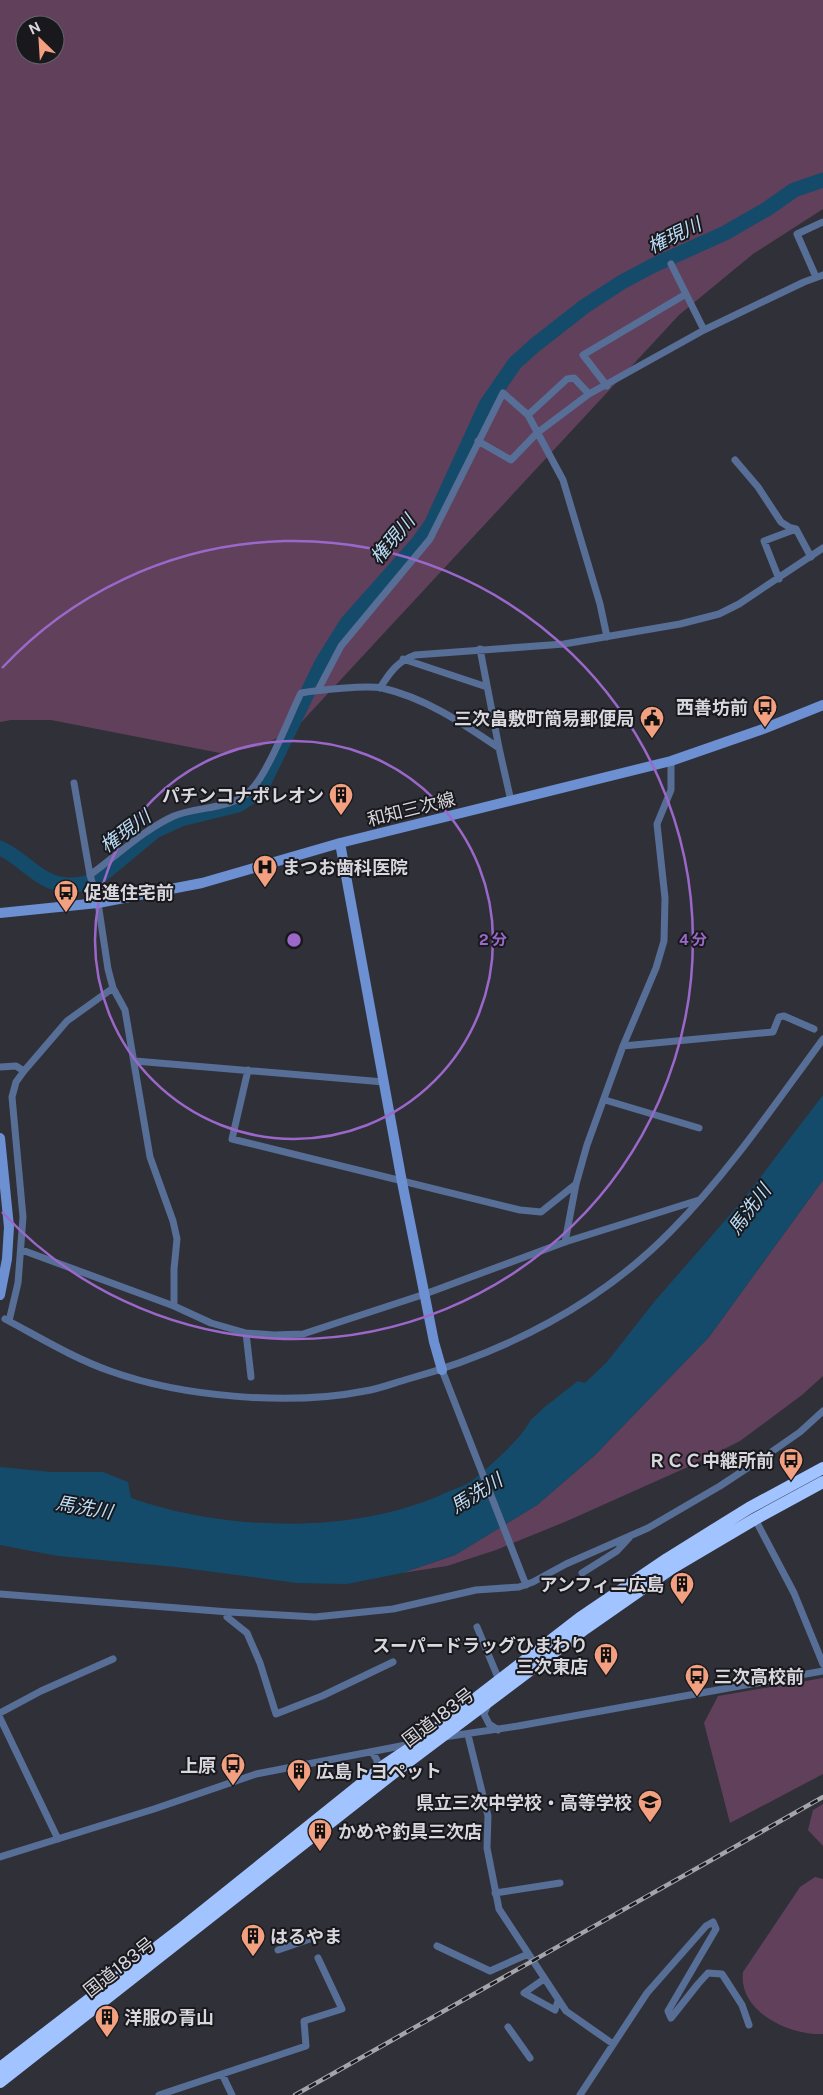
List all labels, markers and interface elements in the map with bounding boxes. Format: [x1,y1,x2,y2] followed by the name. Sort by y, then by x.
[15,15,65,65] north arrow
[26,19,43,38] text: N
[644,212,706,257] water label: 権現川
[365,509,420,568] water label: 権現川
[752,694,778,728] bus stop icon: 西善坊前
[676,697,748,718] place label: 西善坊前
[639,705,665,739] public building icon: 三次畠敷町簡易郵便局
[454,708,634,729] place label: 三次畠敷町簡易郵便局
[328,782,354,816] building icon: パチンコナポレオン
[162,785,324,806] place label: パチンコナポレオン
[365,788,457,830] street label: 和知三次線
[95,804,156,857] water label: 権現川
[252,854,278,888] hospital icon: まつお歯科医院
[282,857,408,878] place label: まつお歯科医院
[53,879,79,913] bus stop icon: 促進住宅前
[84,882,174,903] place label: 促進住宅前
[285,931,303,949] centre of rings
[479,931,507,948] text: 2 分
[679,931,707,948] text: 4 分
[723,1178,776,1238] water label: 馬洗川
[778,1447,804,1481] bus stop icon: ＲＣＣ中継所前
[648,1450,774,1471] place label: ＲＣＣ中継所前
[446,1468,508,1517] water label: 馬洗川
[54,1491,116,1523] water label: 馬洗川
[669,1571,695,1605] building icon: アンフィニ広島
[540,1574,664,1595] place label: アンフィニ広島
[372,1635,588,1677] place label: スーパードラッグひまわり 三次東店
[593,1642,619,1676] building icon: スーパードラッグひまわり 三次東店
[684,1663,710,1697] bus stop icon: 三次高校前
[714,1666,804,1687] place label: 三次高校前
[398,1683,478,1751] street label: 国道183号
[220,1752,246,1786] bus stop icon: 上原
[180,1755,216,1776] place label: 上原
[286,1758,312,1792] building icon: 広島トヨペット
[316,1761,442,1782] place label: 広島トヨペット
[637,1789,663,1823] school or university icon: 県立三次中学校・高等学校
[416,1792,632,1813] place label: 県立三次中学校・高等学校
[307,1818,333,1852] building icon: かめや釣具三次店
[338,1821,482,1842] place label: かめや釣具三次店
[240,1923,266,1957] building icon: はるやま
[270,1926,342,1947] place label: はるやま
[79,1933,159,2001] street label: 国道183号
[94,2004,120,2038] building icon: 洋服の青山
[124,2007,214,2028] place label: 洋服の青山

